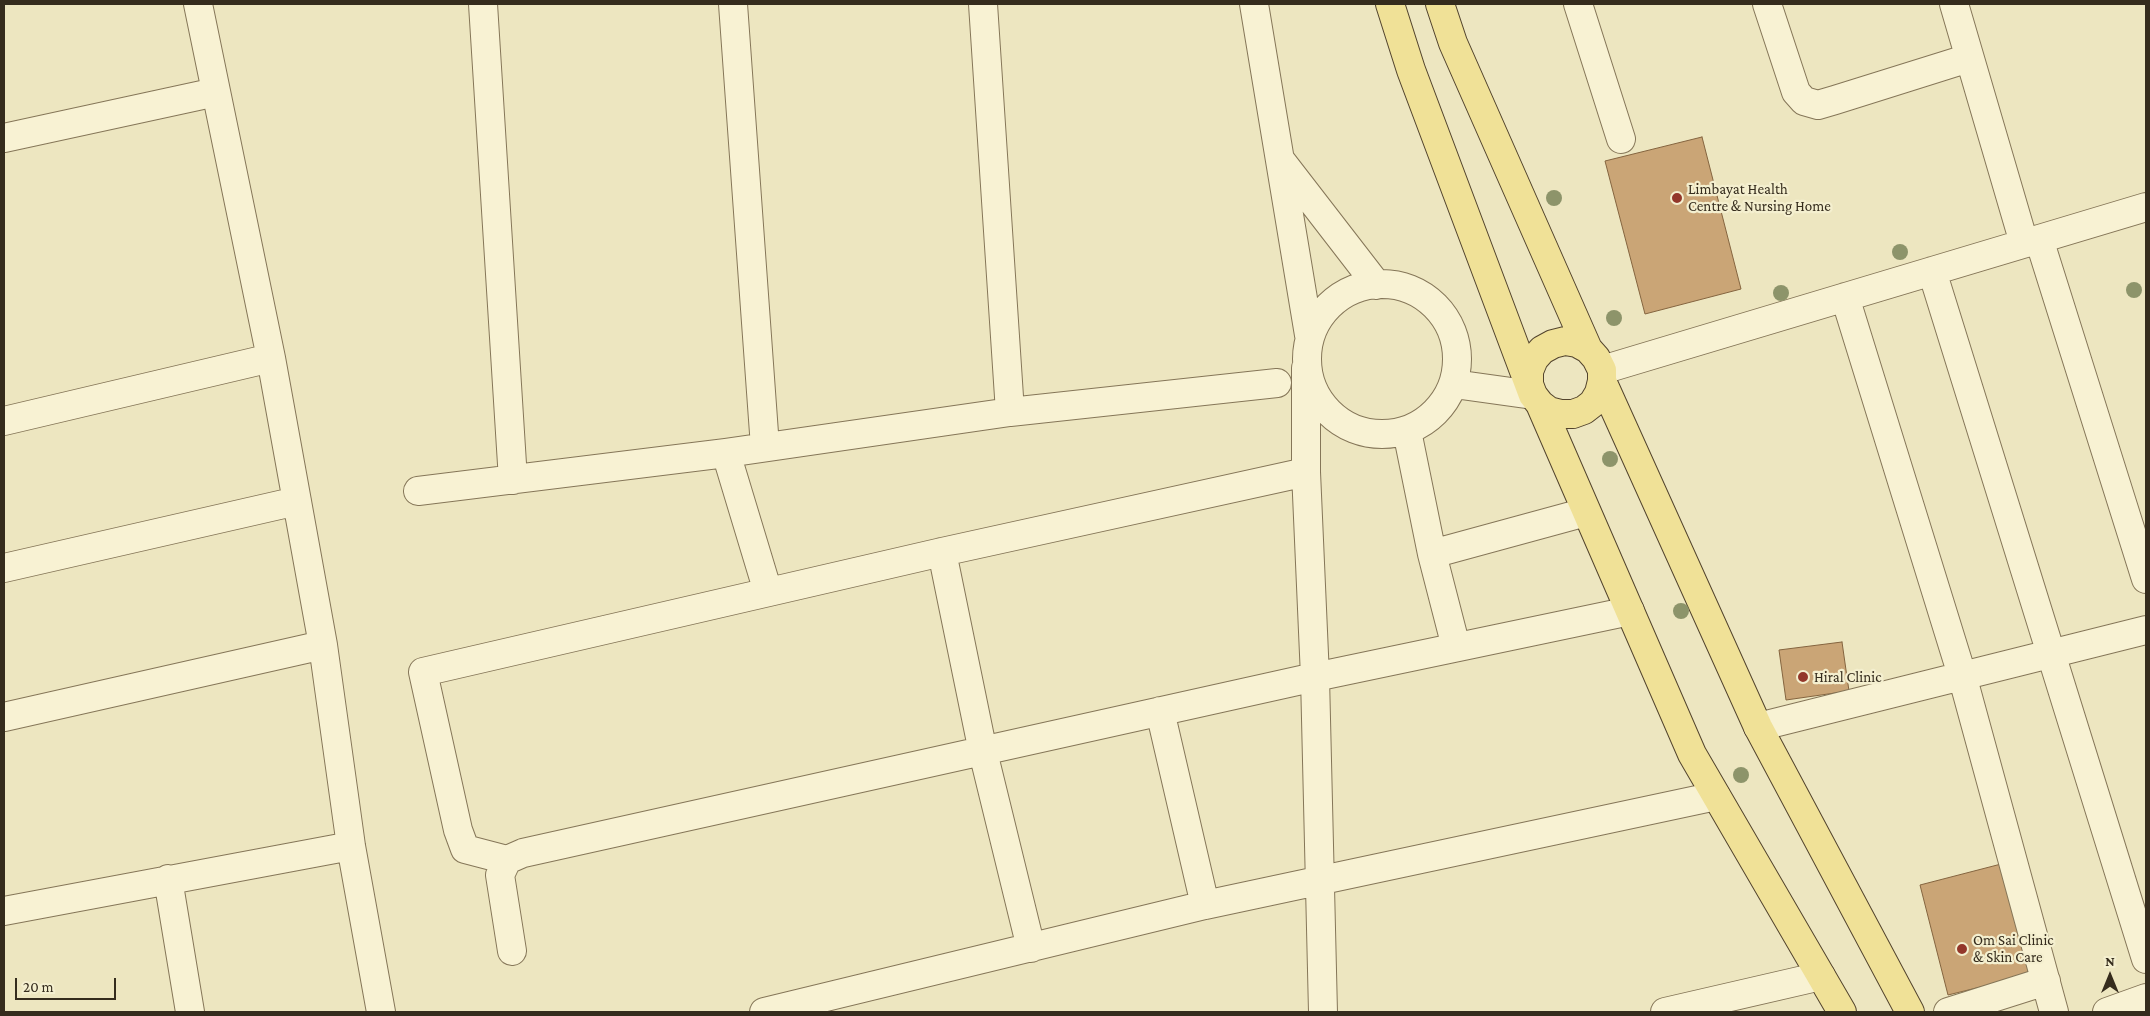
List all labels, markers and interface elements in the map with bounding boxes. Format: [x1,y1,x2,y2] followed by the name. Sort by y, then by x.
[1688,180,1831,215] place label: Limbayat Health Centre & Nursing Home
[1670,191,1684,205] marker: Limbayat Health Centre & Nursing Home
[1814,668,1881,686] place label: Hiral Clinic
[1796,670,1810,684] marker: Hiral Clinic
[1973,931,2054,966] place label: Om Sai Clinic & Skin Care
[1955,942,1969,956] marker: Om Sai Clinic & Skin Care
[2085,951,2135,1001] north arrow
[2105,953,2115,969] text: N
[18,968,119,1000] scale bar
[23,979,54,995] text: 20 m

